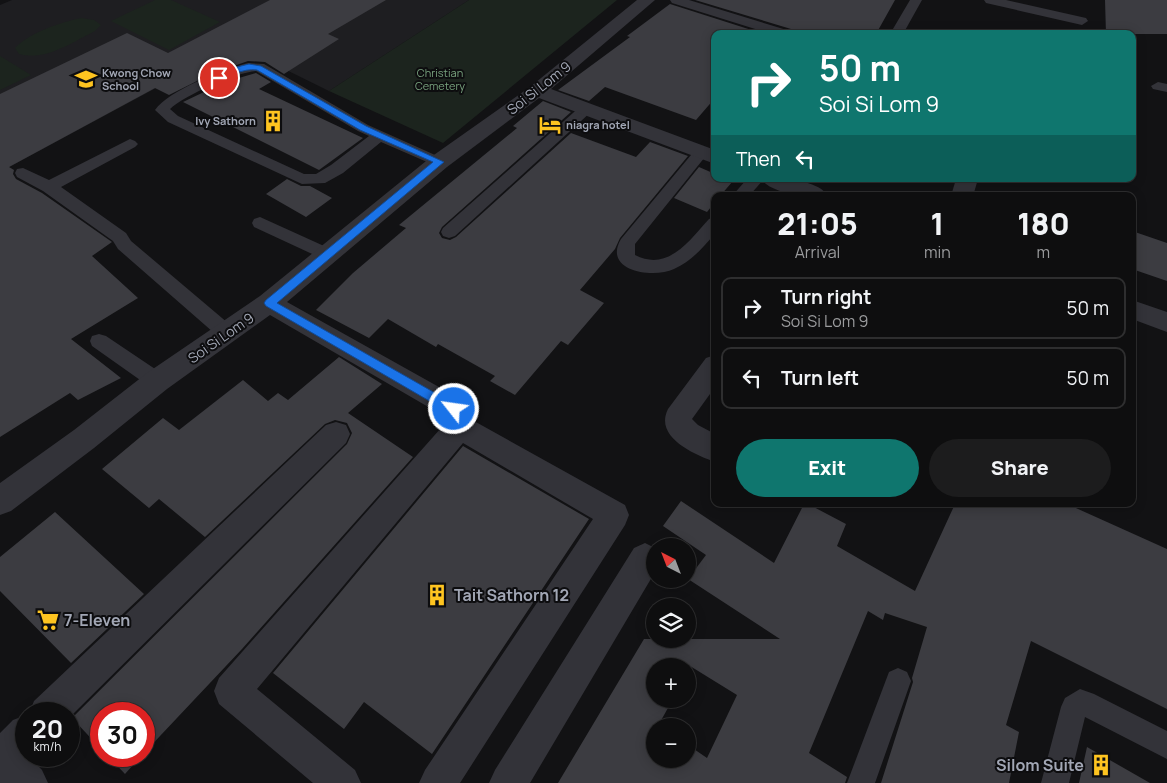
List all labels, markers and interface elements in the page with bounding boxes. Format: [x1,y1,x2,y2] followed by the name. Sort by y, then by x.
[819,44,901,92] text: 50 m
[736,50,801,115] icon: right
[198,57,240,99] pin
[503,57,575,119] street label: Soi Si Lom 9
[205,64,233,92] icon: arrive
[102,65,171,93] place label: Kwong Chow School
[415,65,465,93] park label: Christian Cemetery
[73,66,99,92] school or university icon: Kwong Chow School
[819,89,939,119] text: Soi Si Lom 9
[260,108,286,134] building icon: Ivy Sathorn
[537,112,563,138] hotel icon: niagra hotel
[195,113,256,128] place label: Ivy Sathorn
[566,117,630,132] place label: niagra hotel
[791,145,819,173] icon: left
[736,146,781,172] text: Then
[777,203,858,244] text: 21:05
[931,203,944,244] text: 1
[1017,203,1070,244] text: 180
[795,241,840,263] text: Arrival
[924,241,951,263] text: min
[1037,241,1050,263] text: m
[781,284,871,310] text: Turn right
[738,294,766,322] icon: right
[1067,295,1109,321] text: 50 m
[184,308,257,367] street label: Soi Si Lom 9
[781,310,868,332] text: Soi Si Lom 9
[738,364,766,392] icon: left
[781,365,859,391] text: Turn left
[1067,365,1109,391] text: 50 m
[427,382,479,434] position arrow
[736,439,919,497] button: Exit
[929,439,1111,497] button: Share
[646,538,696,588] north arrow
[646,538,696,768] map controls
[424,582,450,608] building icon: Tait Sathorn 12
[454,584,569,606] place label: Tait Sathorn 12
[646,598,696,648] button: layers
[35,607,61,633] supermarket icon: 7-Eleven
[64,609,130,631] place label: 7-Eleven
[646,658,696,708] button: +
[90,702,155,767] speed limit sign: 30
[32,711,63,746] text: 20
[646,718,696,768] button: −
[34,738,61,755] text: km/h
[1088,752,1114,778] building icon: Silom Suite
[996,754,1084,776] place label: Silom Suite

